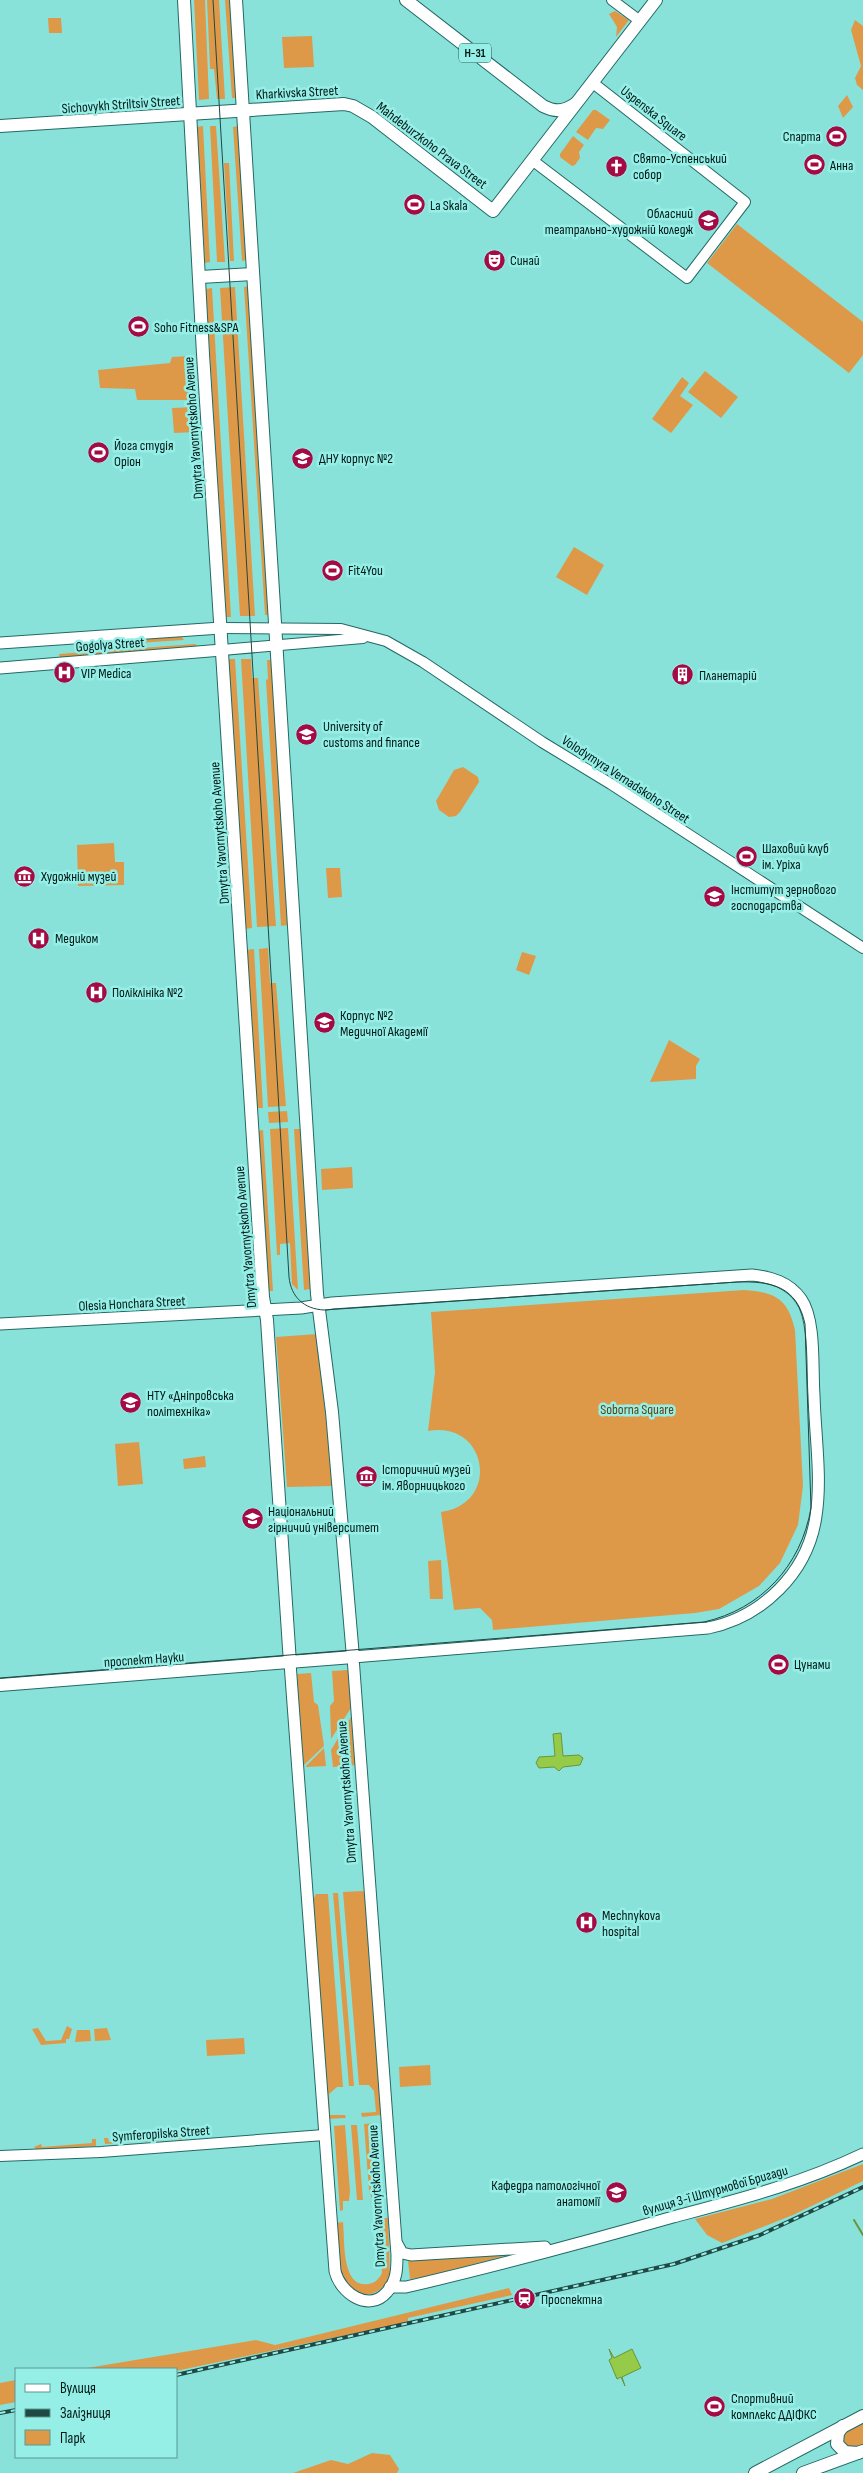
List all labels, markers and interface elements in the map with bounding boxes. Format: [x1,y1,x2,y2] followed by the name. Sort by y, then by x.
[459,44,491,62] road number: Н-31
[255,82,339,103] street label: Kharkivska Street
[617,82,690,145] street label: Uspenska Square
[61,92,181,117] street label: Sichovykh Striltsiv Street
[373,98,490,193] street label: Mahdeburzkoho Prava Street
[825,124,849,148] sports icon: Спарта
[783,128,821,145] place label: Спарта
[633,150,727,183] place label: Свято-Успенський собор
[802,153,826,177] sports icon: Анна
[605,154,629,178] church icon: Свято-Успенський собор
[829,157,853,174] place label: Анна
[402,193,426,217] sports icon: La Skala
[430,197,468,214] place label: La Skala
[545,205,693,238] place label: Обласний театрально-художній коледж
[697,209,721,233] school or university icon: Обласний театрально-художній коледж
[482,248,506,272] theatre icon: Синай
[510,252,540,269] place label: Синай
[126,315,150,339] sports icon: Soho Fitness&SPA
[154,319,239,336] place label: Soho Fitness&SPA
[180,356,207,500] street label: Dmytra Yavornytskoho Avenue
[114,437,173,470] place label: Йога студія Оріон
[86,441,110,465] sports icon: Йога студія Оріон
[291,446,315,470] school or university icon: ДНУ корпус №2
[319,450,393,467] place label: ДНУ корпус №2
[320,558,344,582] sports icon: Fit4You
[348,562,383,579] place label: Fit4You
[75,634,145,655] street label: Gogolya Street
[53,661,77,685] hospital icon: VIP Medica
[671,663,695,687] building icon: Планетарій
[81,665,131,682] place label: VIP Medica
[699,667,757,684] place label: Планетарій
[323,718,420,751] place label: University of customs and finance
[295,722,319,746] school or university icon: University of customs and finance
[558,732,693,827] street label: Volodymyra Vernadskoho Street
[206,761,233,905] street label: Dmytra Yavornytskoho Avenue
[762,840,829,873] place label: Шаховий клуб ім. Уріха
[734,844,758,868] sports icon: Шаховий клуб ім. Уріха
[13,864,37,888] museum icon: Художній музей
[40,868,116,885] place label: Художній музей
[731,881,837,914] place label: Інститут зернового господарства
[703,885,727,909] school or university icon: Інститут зернового господарства
[27,926,51,950] hospital icon: Медиком
[55,930,99,947] place label: Медиком
[84,980,108,1004] hospital icon: Поліклініка №2
[112,984,183,1001] place label: Поліклініка №2
[340,1007,428,1040] place label: Корпус №2 Медичної Академії
[312,1011,336,1035] school or university icon: Корпус №2 Медичної Академії
[231,1165,260,1309] street label: Dmytra Yavornytskoho Avenue
[78,1292,186,1315] street label: Olesia Honchara Street
[147,1387,234,1420] place label: НТУ «Дніпровська політехніка»
[119,1391,143,1415] school or university icon: НТУ «Дніпровська політехніка»
[600,1401,674,1418] park label: Soborna Square
[382,1461,471,1494] place label: Історичний музей ім. Яворницького
[354,1465,378,1489] museum icon: Історичний музей ім. Яворницького
[268,1503,379,1536] place label: Національний гірничий університет
[240,1507,264,1531] school or university icon: Національний гірничий університет
[103,1648,185,1671] street label: проспект Науки
[766,1652,790,1676] sports icon: Цунами
[794,1656,831,1673] place label: Цунами
[333,1720,360,1864] street label: Dmytra Yavornytskoho Avenue
[602,1907,660,1940] place label: Mechnykova hospital
[574,1911,598,1935] hospital icon: Mechnykova hospital
[112,2122,210,2145] street label: Symferopilska Street
[364,2124,389,2268] street label: Dmytra Yavornytskoho Avenue
[641,2162,790,2219] street label: вулиця 3-ї Штурмової Бригади
[491,2177,600,2210] place label: Кафедра патологічної анатомії
[604,2181,628,2205] school or university icon: Кафедра патологічної анатомії
[513,2287,537,2311] station icon: Проспектна
[541,2291,602,2308] place label: Проспектна
[15,2368,178,2458] legend
[60,2379,96,2398] text: Вулиця
[731,2390,817,2423] place label: Спортивний комплекс ДДІФКС
[703,2394,727,2418] sports icon: Спортивний комплекс ДДІФКС
[60,2404,111,2423] text: Залізниця
[60,2429,86,2448] text: Парк

